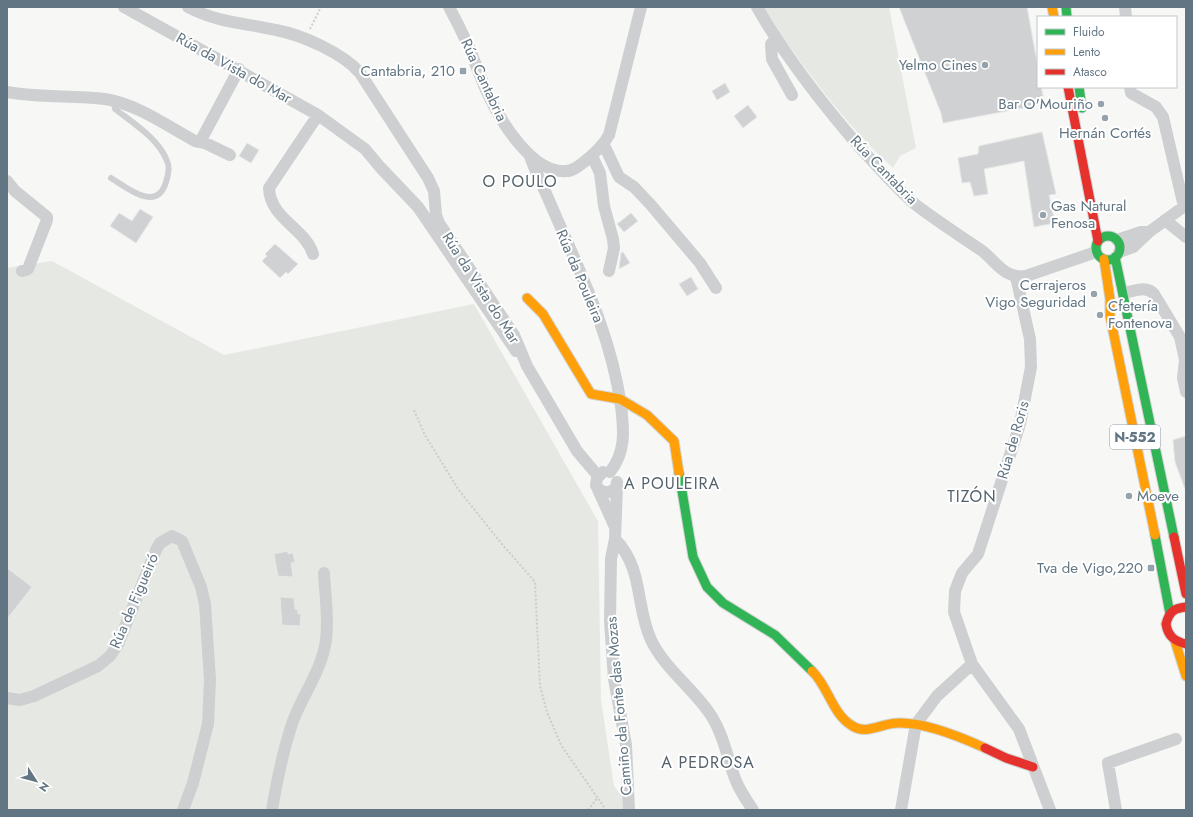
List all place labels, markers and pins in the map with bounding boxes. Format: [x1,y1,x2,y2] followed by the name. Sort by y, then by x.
[899,54,977,76] place label: Yelmo Cines
[361,60,455,82] place label: Cantabria, 210
[980,60,990,70] marker: Yelmo Cines
[458,66,468,76] marker: Cantabria, 210
[998,93,1093,115] place label: Bar O'Mouriño
[1096,99,1106,109] marker: Bar O'Mouriño
[1100,113,1110,123] marker: Hernán Cortés
[1059,122,1151,144] place label: Hernán Cortés
[1051,195,1127,234] place label: Gas Natural Fenosa
[1038,210,1048,220] marker: Gas Natural Fenosa
[985,274,1086,313] place label: Cerrajeros Vigo Seguridad
[1089,289,1099,299] marker: Cerrajeros Vigo Seguridad
[1108,295,1172,334] place label: Cfetería Fontenova
[1095,310,1105,320] marker: Cfetería Fontenova
[1137,485,1179,507] place label: Moeve
[1124,491,1134,501] marker: Moeve
[1037,557,1143,579] place label: Tva de Vigo,220
[1146,563,1156,573] marker: Tva de Vigo,220

